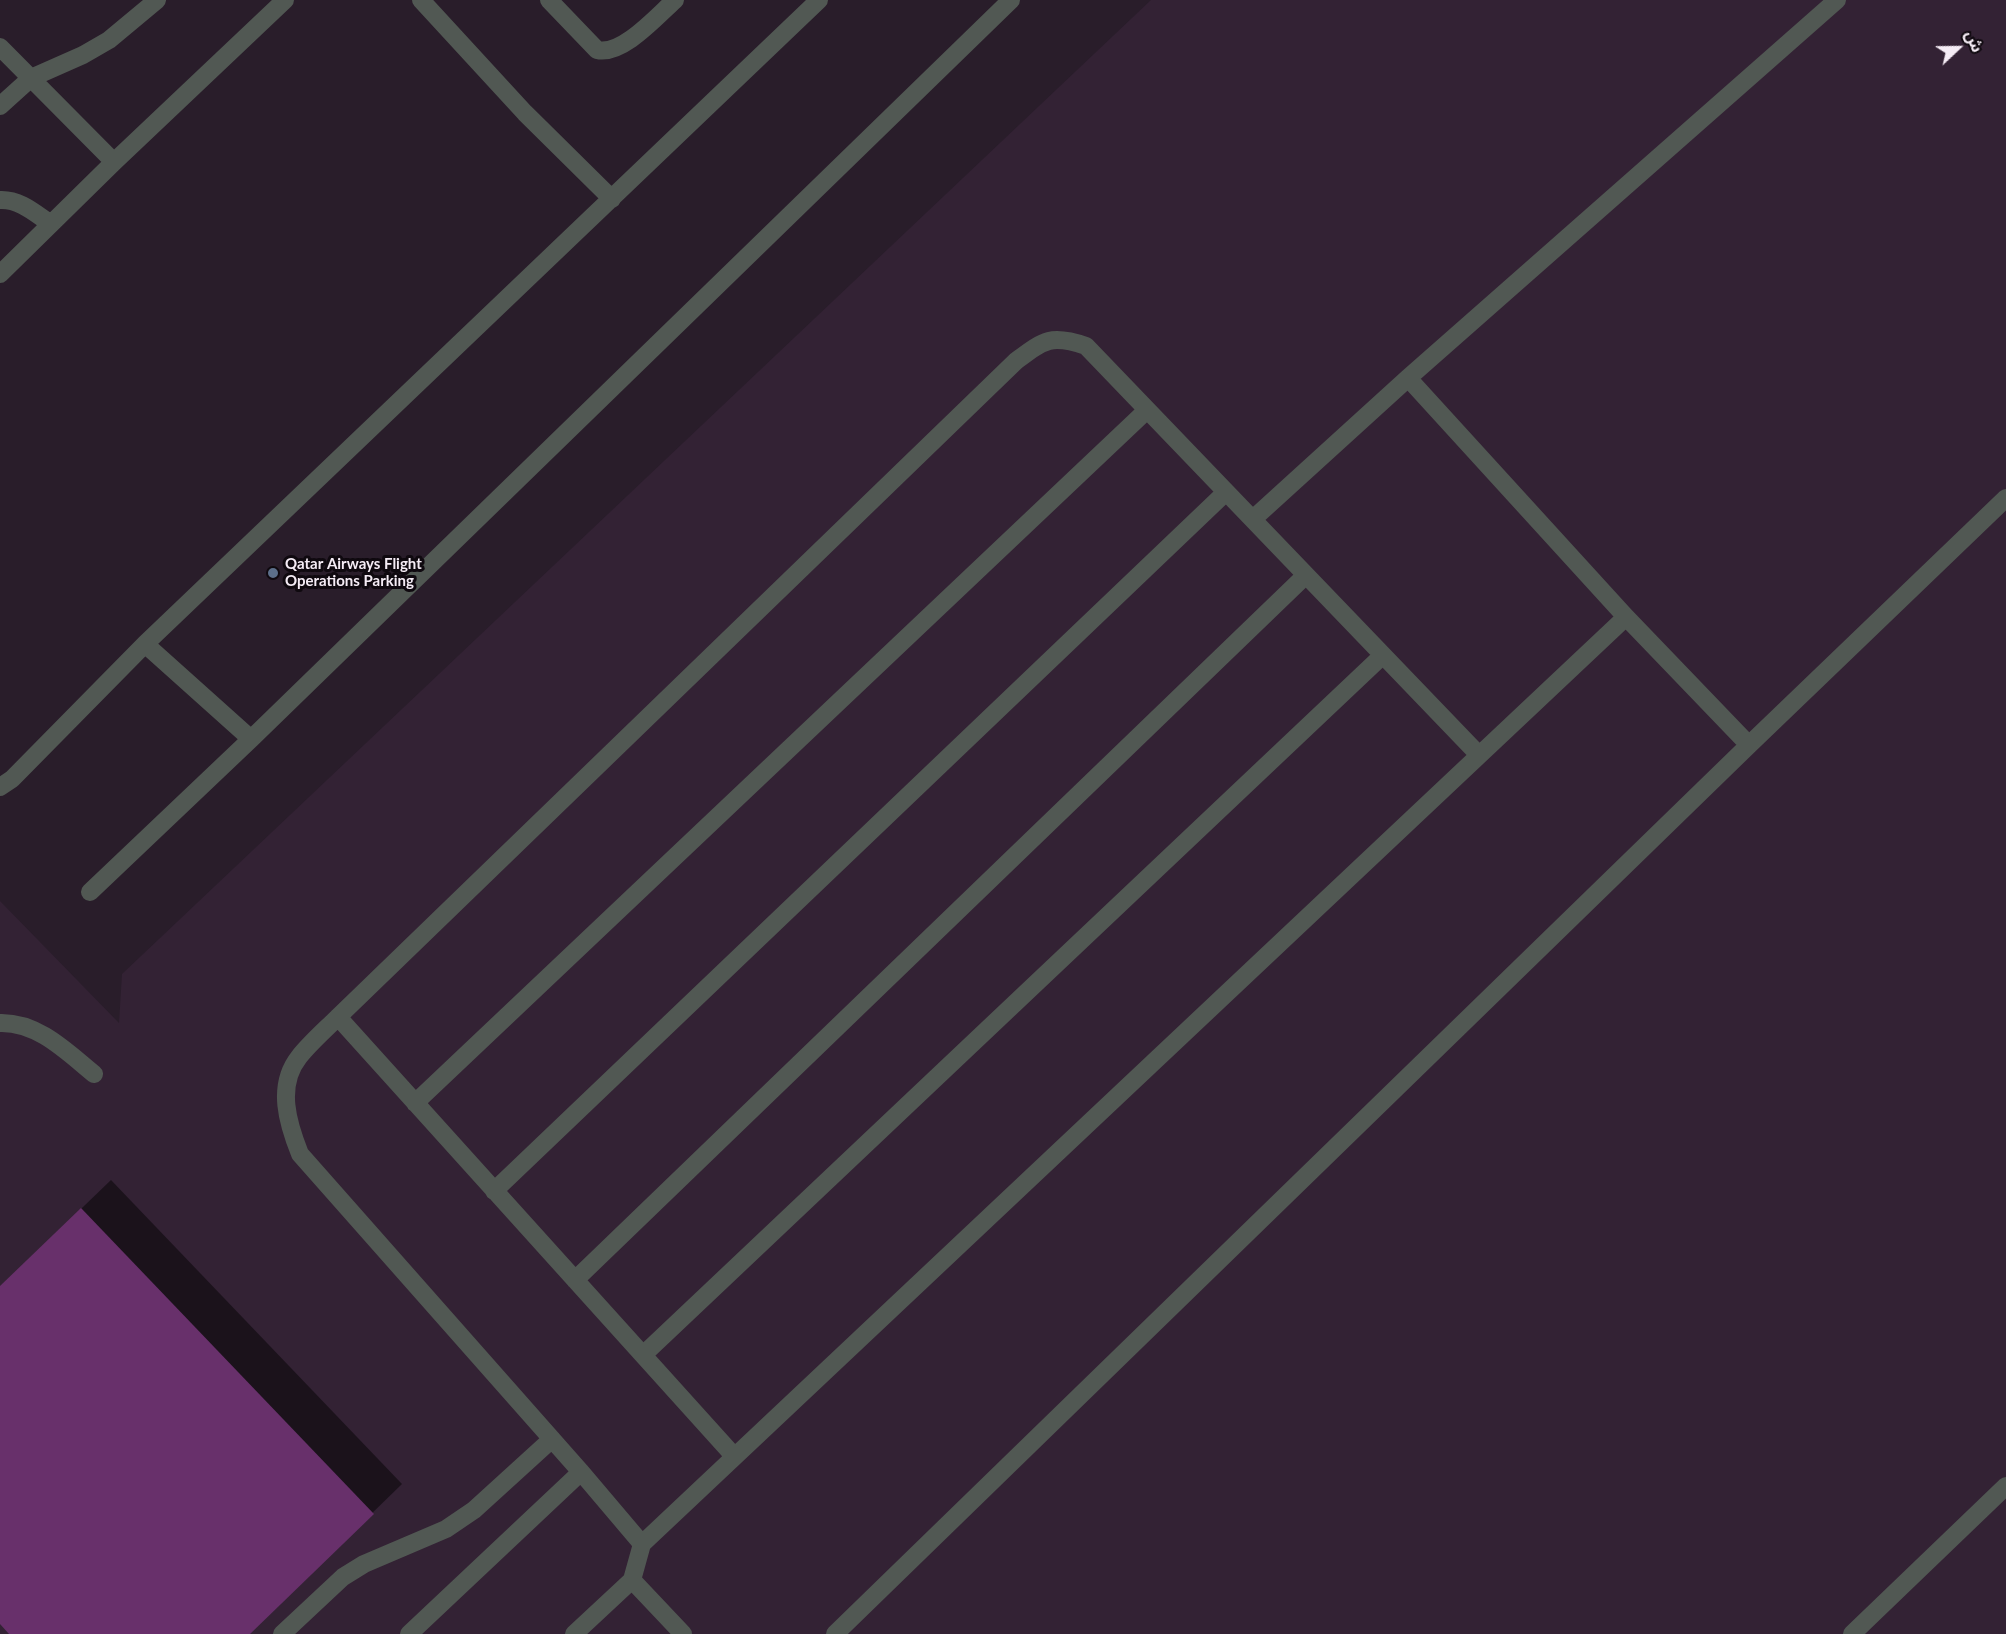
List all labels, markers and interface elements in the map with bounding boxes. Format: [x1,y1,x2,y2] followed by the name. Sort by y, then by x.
[1928,18,1988,78] north arrow
[1962,27,1988,55] text: ش
[285,555,422,590] place label: Qatar Airways Flight Operations Parking
[266,566,280,580] marker: Qatar Airways Flight Operations Parking

